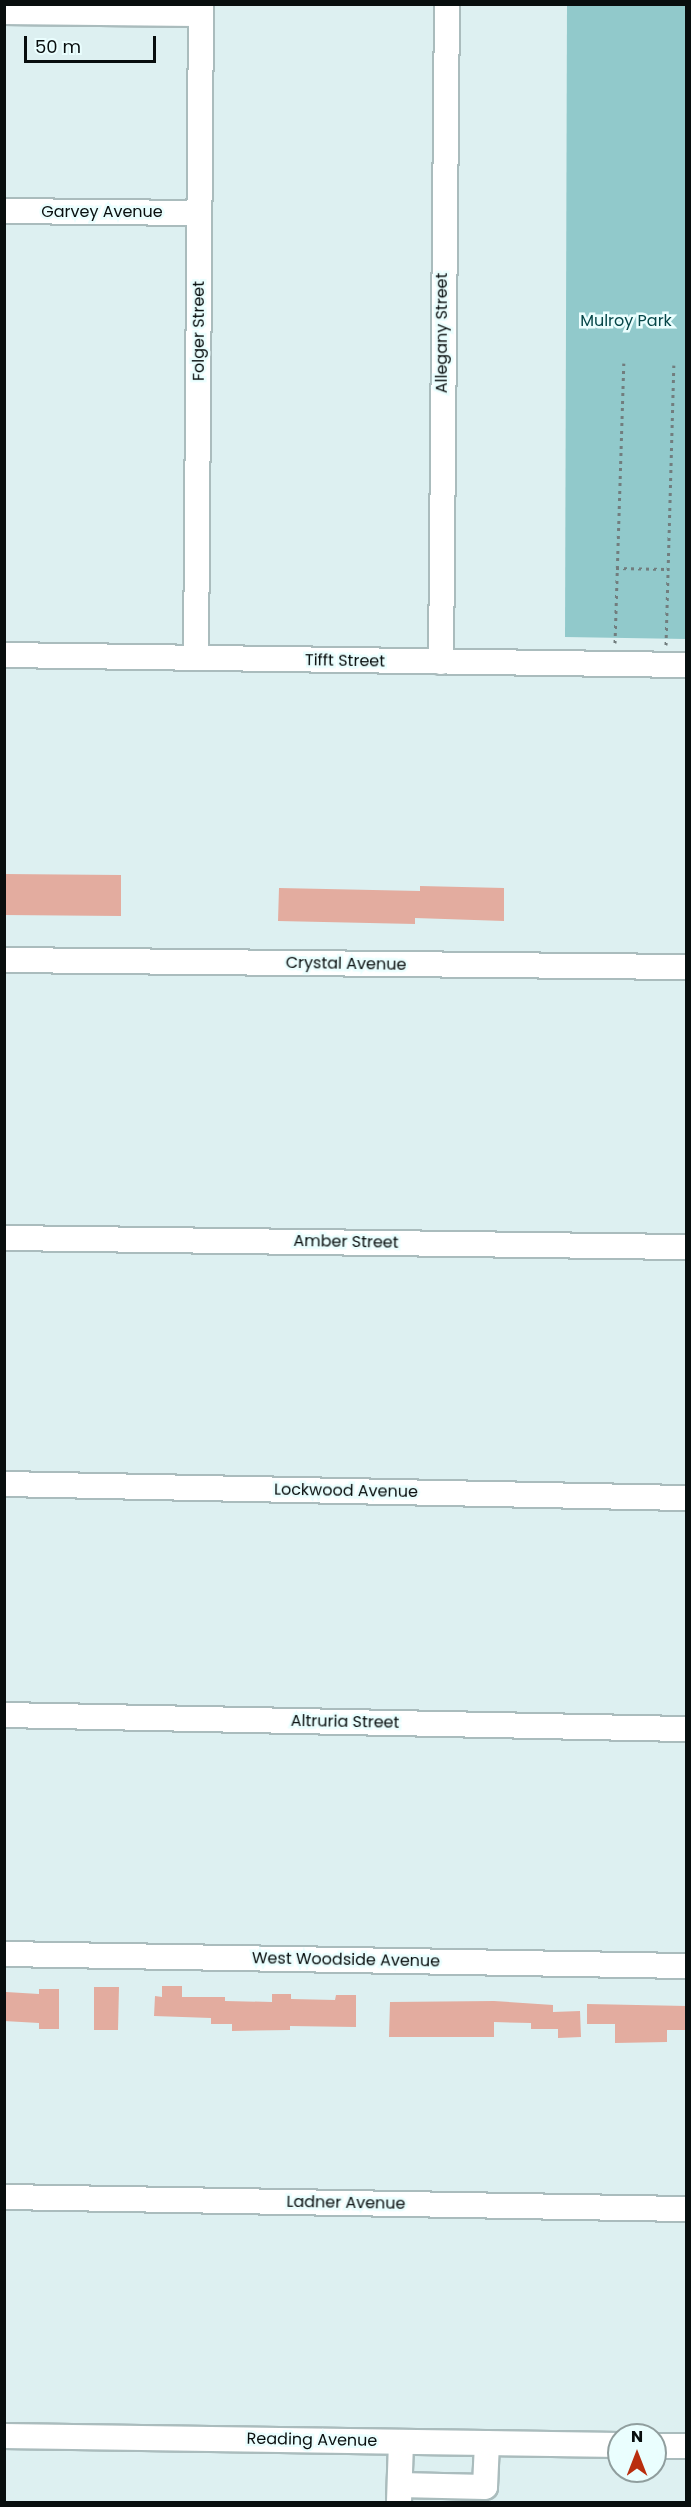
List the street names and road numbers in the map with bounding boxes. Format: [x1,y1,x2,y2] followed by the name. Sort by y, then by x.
[41,202,163,222] street label: Garvey Avenue
[432,273,452,393] street label: Allegany Street
[189,281,209,381] street label: Folger Street
[305,651,385,671] street label: Tifft Street
[286,953,406,975] street label: Crystal Avenue
[293,1231,399,1253] street label: Amber Street
[274,1480,418,1502] street label: Lockwood Avenue
[291,1711,399,1733] street label: Altruria Street
[252,1949,440,1971] street label: West Woodside Avenue
[286,2192,406,2214] street label: Ladner Avenue
[247,2429,377,2451] street label: Reading Avenue

